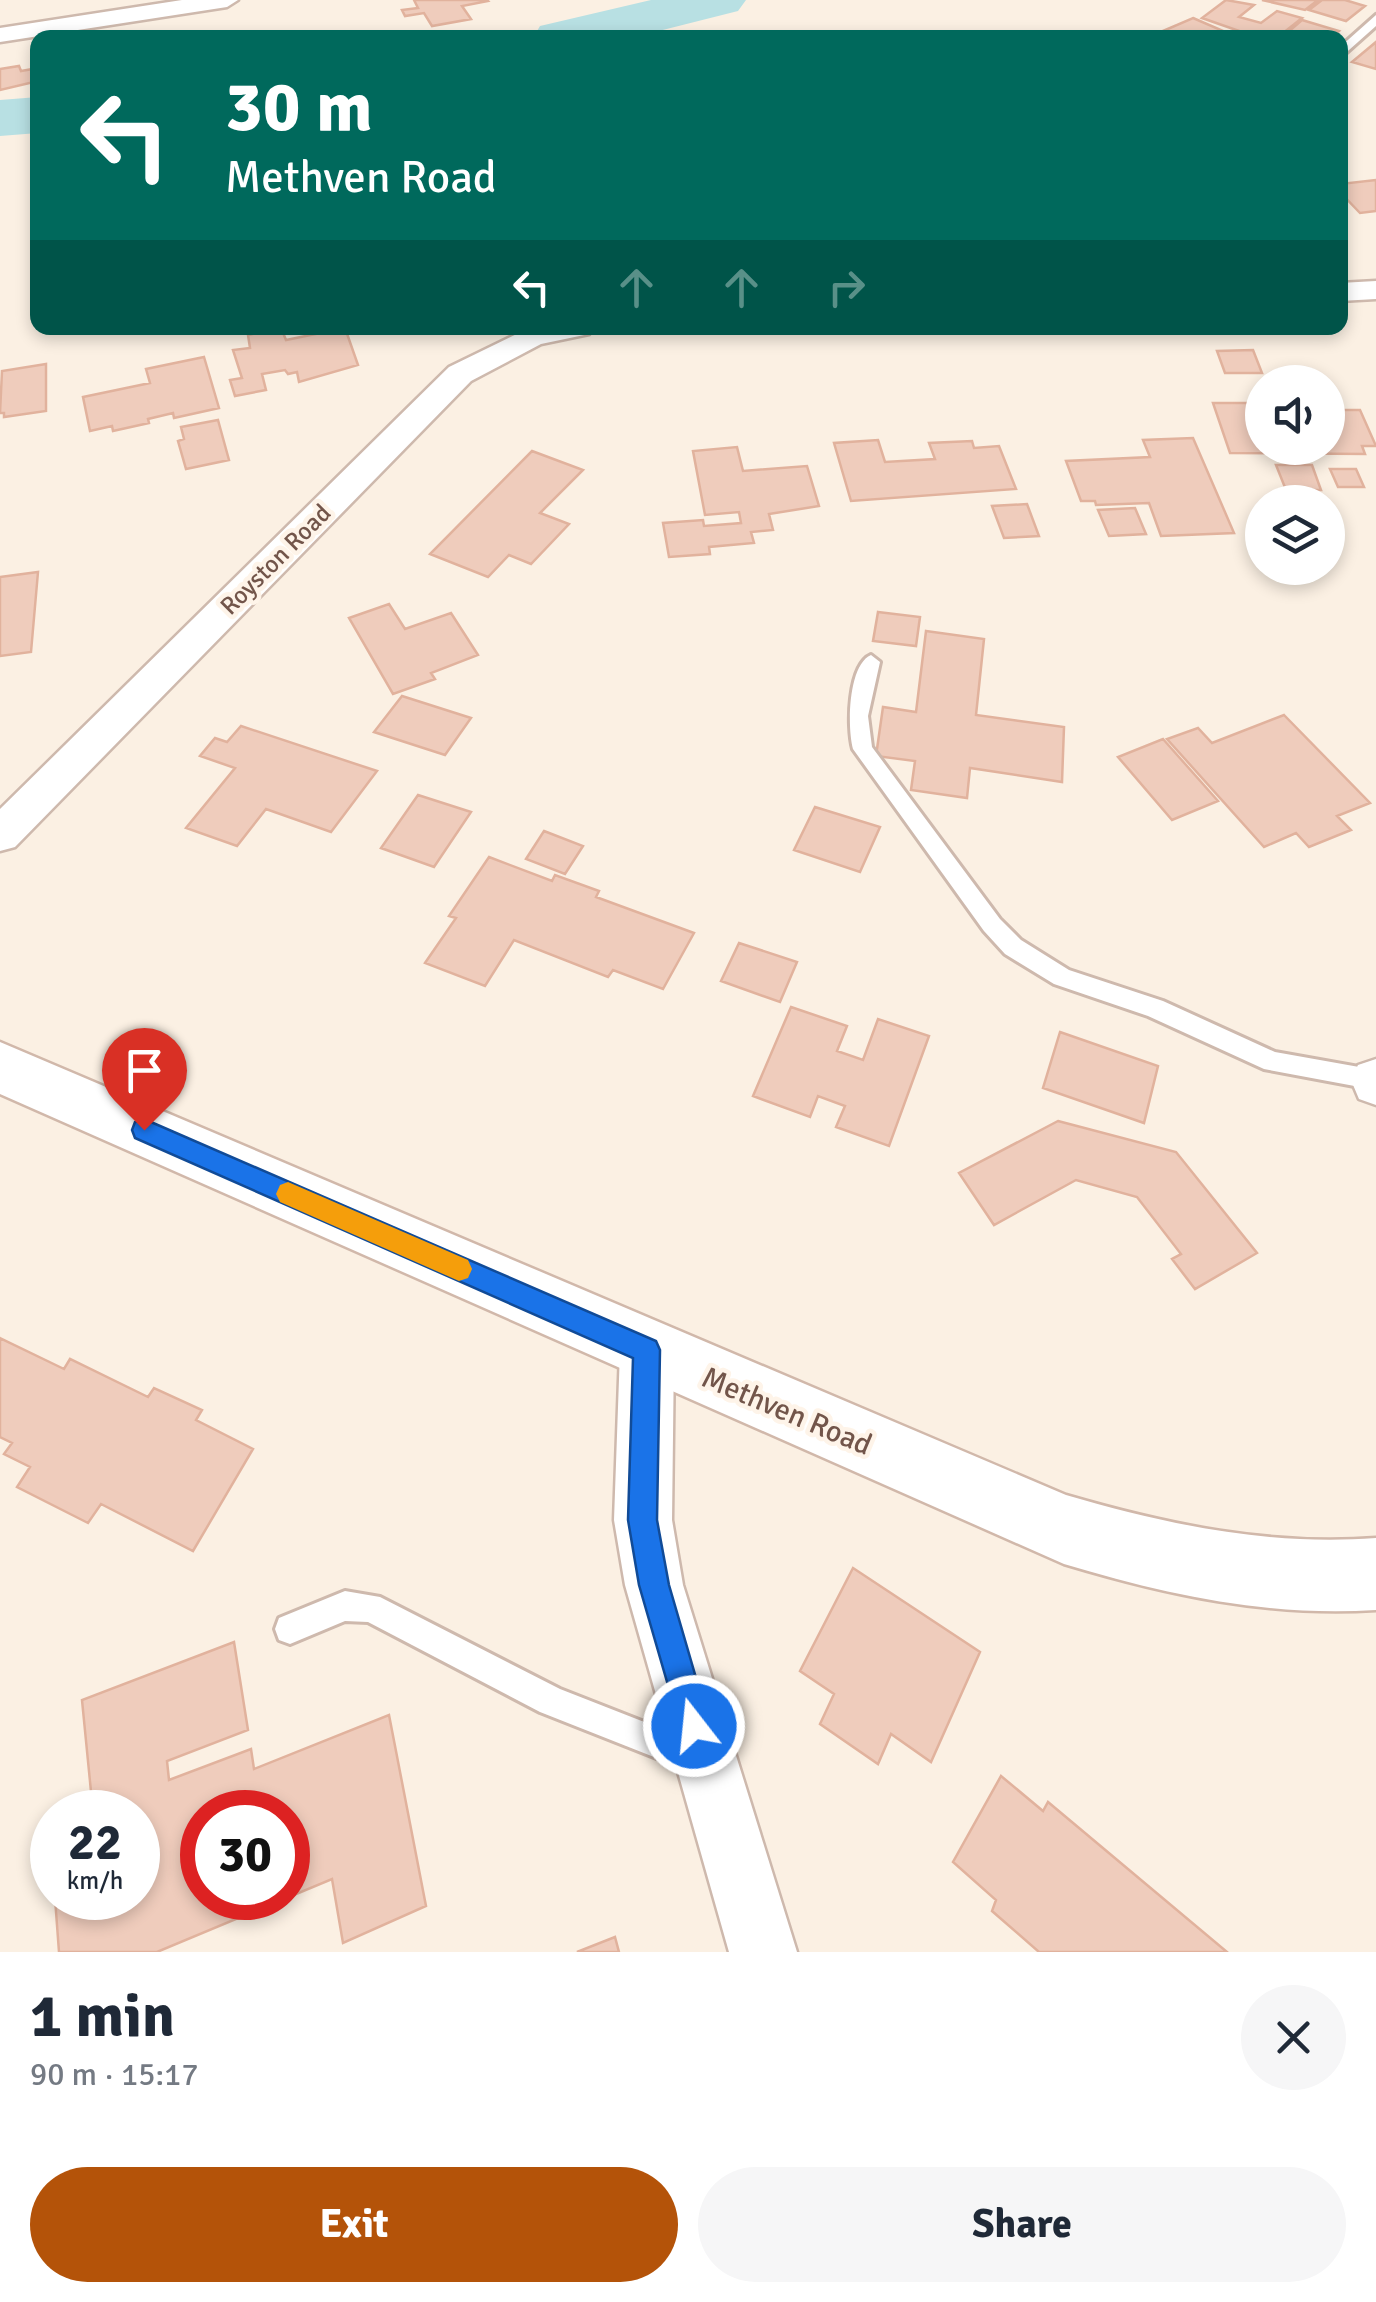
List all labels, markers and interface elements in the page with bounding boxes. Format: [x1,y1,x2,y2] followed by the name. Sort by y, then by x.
[225,64,373,150] text: 30 m
[60,70,190,200] icon: left
[225,150,497,205] text: Methven Road
[504,260,559,315] icon: left
[609,260,664,315] icon: ahead
[714,260,769,315] icon: ahead
[819,260,874,315] icon: right
[1245,365,1345,585] map controls
[1245,365,1345,465] button: sound
[1245,485,1345,585] button: layers
[213,497,337,621] street label: Royston Road
[102,1028,187,1131] pin
[117,1043,172,1098] icon: arrive
[696,1359,877,1464] street label: Methven Road
[642,1674,746,1778] position arrow
[180,1790,310,1920] speed limit sign: 30
[68,1812,122,1874] text: 22
[67,1865,123,1896] text: km/h
[30,1980,175,2054] text: 1 min
[1241,1985,1346,2090] button: close
[30,2055,199,2094] text: 90 m · 15:17
[30,2167,678,2282] button: Exit
[698,2167,1346,2282] button: Share

